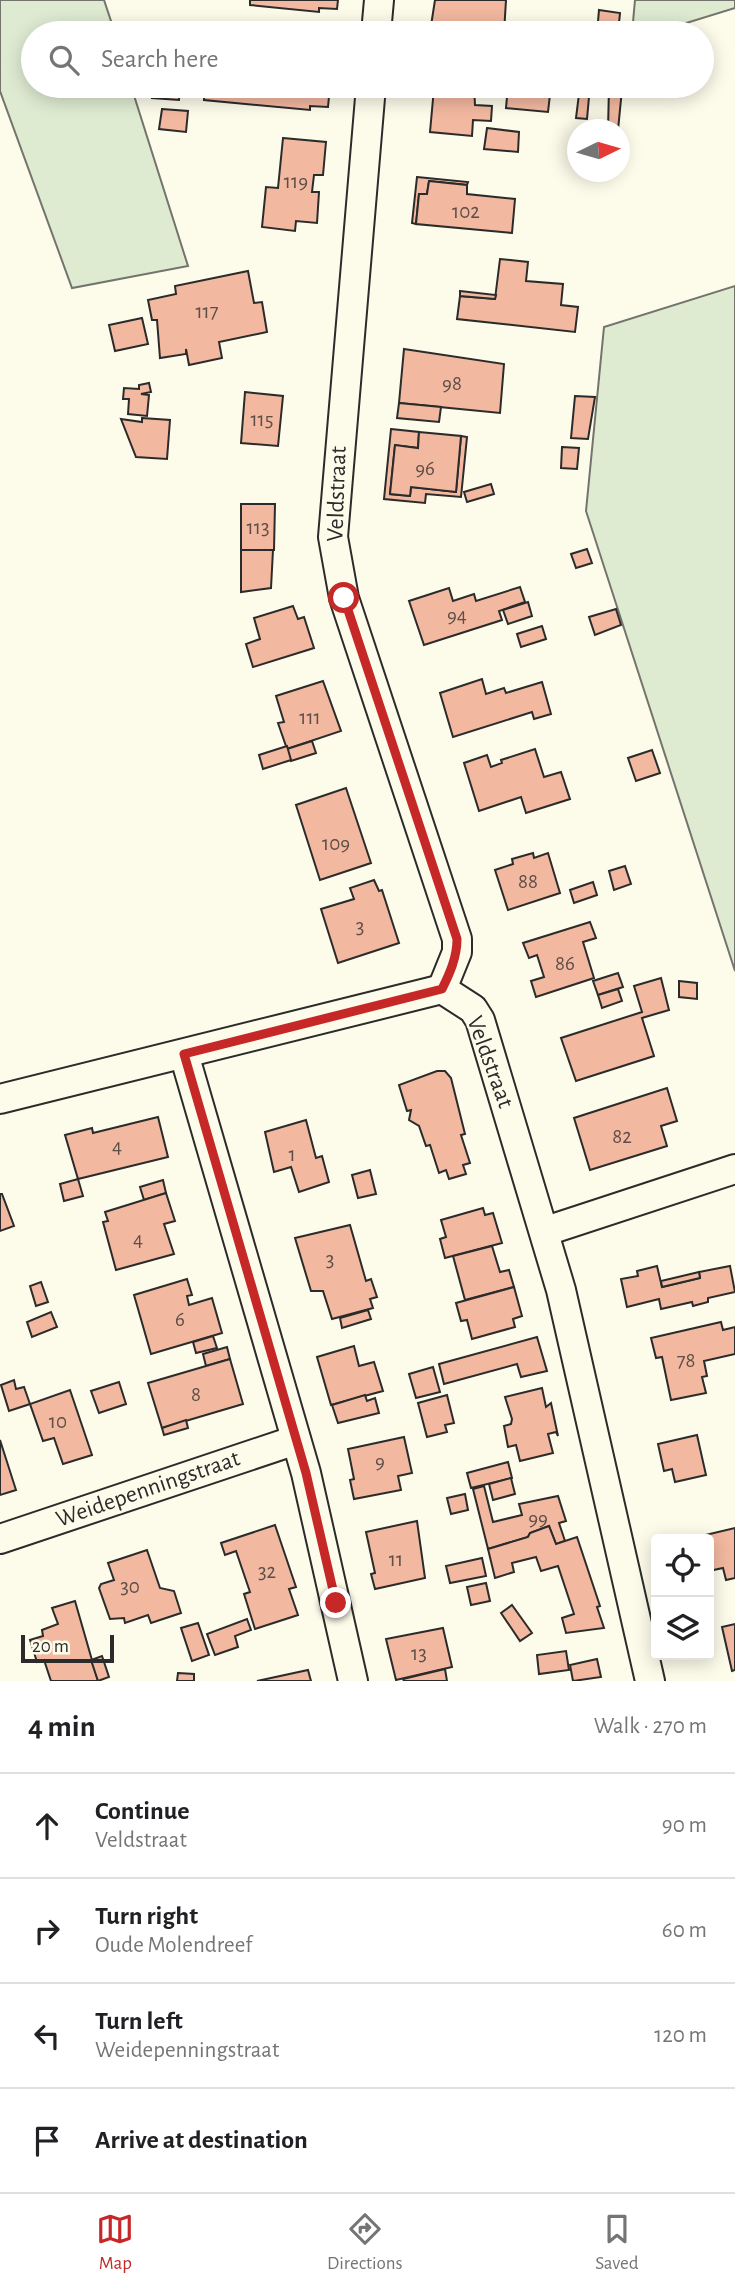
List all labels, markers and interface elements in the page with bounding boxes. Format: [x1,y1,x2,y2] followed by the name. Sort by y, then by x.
[21,21,714,98] search box
[45,41,83,79] icon: search
[101,46,219,72] text: Search here
[567,119,630,182] north arrow
[284,171,308,192] house number: 119
[452,201,480,222] house number: 102
[195,301,219,322] house number: 117
[442,373,462,394] house number: 98
[250,409,274,430] house number: 115
[323,445,351,542] street label: Veldstraat
[415,458,435,479] house number: 96
[246,517,270,538] house number: 113
[328,582,359,613] route start
[447,605,467,626] house number: 94
[299,707,321,728] house number: 111
[322,833,350,854] house number: 109
[518,871,538,892] house number: 88
[356,916,364,937] house number: 3
[555,953,575,974] house number: 86
[462,1013,518,1111] street label: Veldstraat
[612,1126,632,1147] house number: 82
[112,1136,122,1157] house number: 4
[288,1144,296,1165] house number: 1
[133,1229,143,1250] house number: 4
[326,1249,334,1270] house number: 3
[175,1309,185,1330] house number: 6
[677,1350,695,1371] house number: 78
[191,1384,201,1405] house number: 8
[49,1411,67,1432] house number: 10
[53,1446,243,1532] street label: Weidepenningstraat
[375,1451,385,1472] house number: 9
[528,1508,548,1529] house number: 99
[651,1534,714,1660] map controls
[651,1534,714,1597] button: locate
[389,1549,403,1570] house number: 11
[258,1561,276,1582] house number: 32
[120,1576,140,1597] house number: 30
[320,1587,351,1618] route end
[651,1597,714,1660] button: layers
[21,1632,114,1664] scale bar
[32,1637,69,1656] text: 20 m
[411,1643,427,1664] house number: 13
[28,1712,96,1742] text: 4 min
[594,1715,707,1738] text: Walk · 270 m
[95,1798,190,1824] text: Continue
[28,1807,66,1845] icon: ahead
[662,1814,707,1837] text: 90 m
[95,1829,187,1852] text: Veldstraat
[95,1903,198,1929] text: Turn right
[28,1912,66,1950] icon: right
[662,1919,707,1942] text: 60 m
[95,1934,252,1957] text: Oude Molendreef
[95,2008,183,2034] text: Turn left
[28,2017,66,2055] icon: left
[654,2024,707,2047] text: 120 m
[95,2039,279,2062] text: Weidepenningstraat
[28,2122,66,2160] icon: arrive
[95,2127,308,2153] text: Arrive at destination
[96,2210,134,2275] tab: Map
[327,2210,403,2275] tab: Directions
[595,2210,639,2275] tab: Saved

